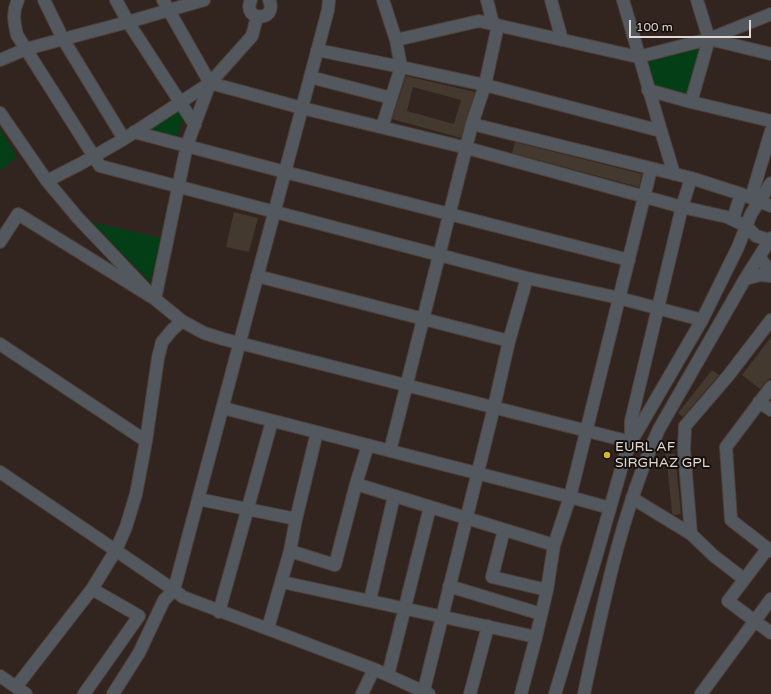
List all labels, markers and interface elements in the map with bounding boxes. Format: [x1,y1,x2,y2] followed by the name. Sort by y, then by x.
[631,12,753,38] scale bar
[636,20,673,34] text: 100 m
[615,439,710,472] place label: EURL AF SIRGHAZ GPL
[602,450,612,460] marker: EURL AF SIRGHAZ GPL

